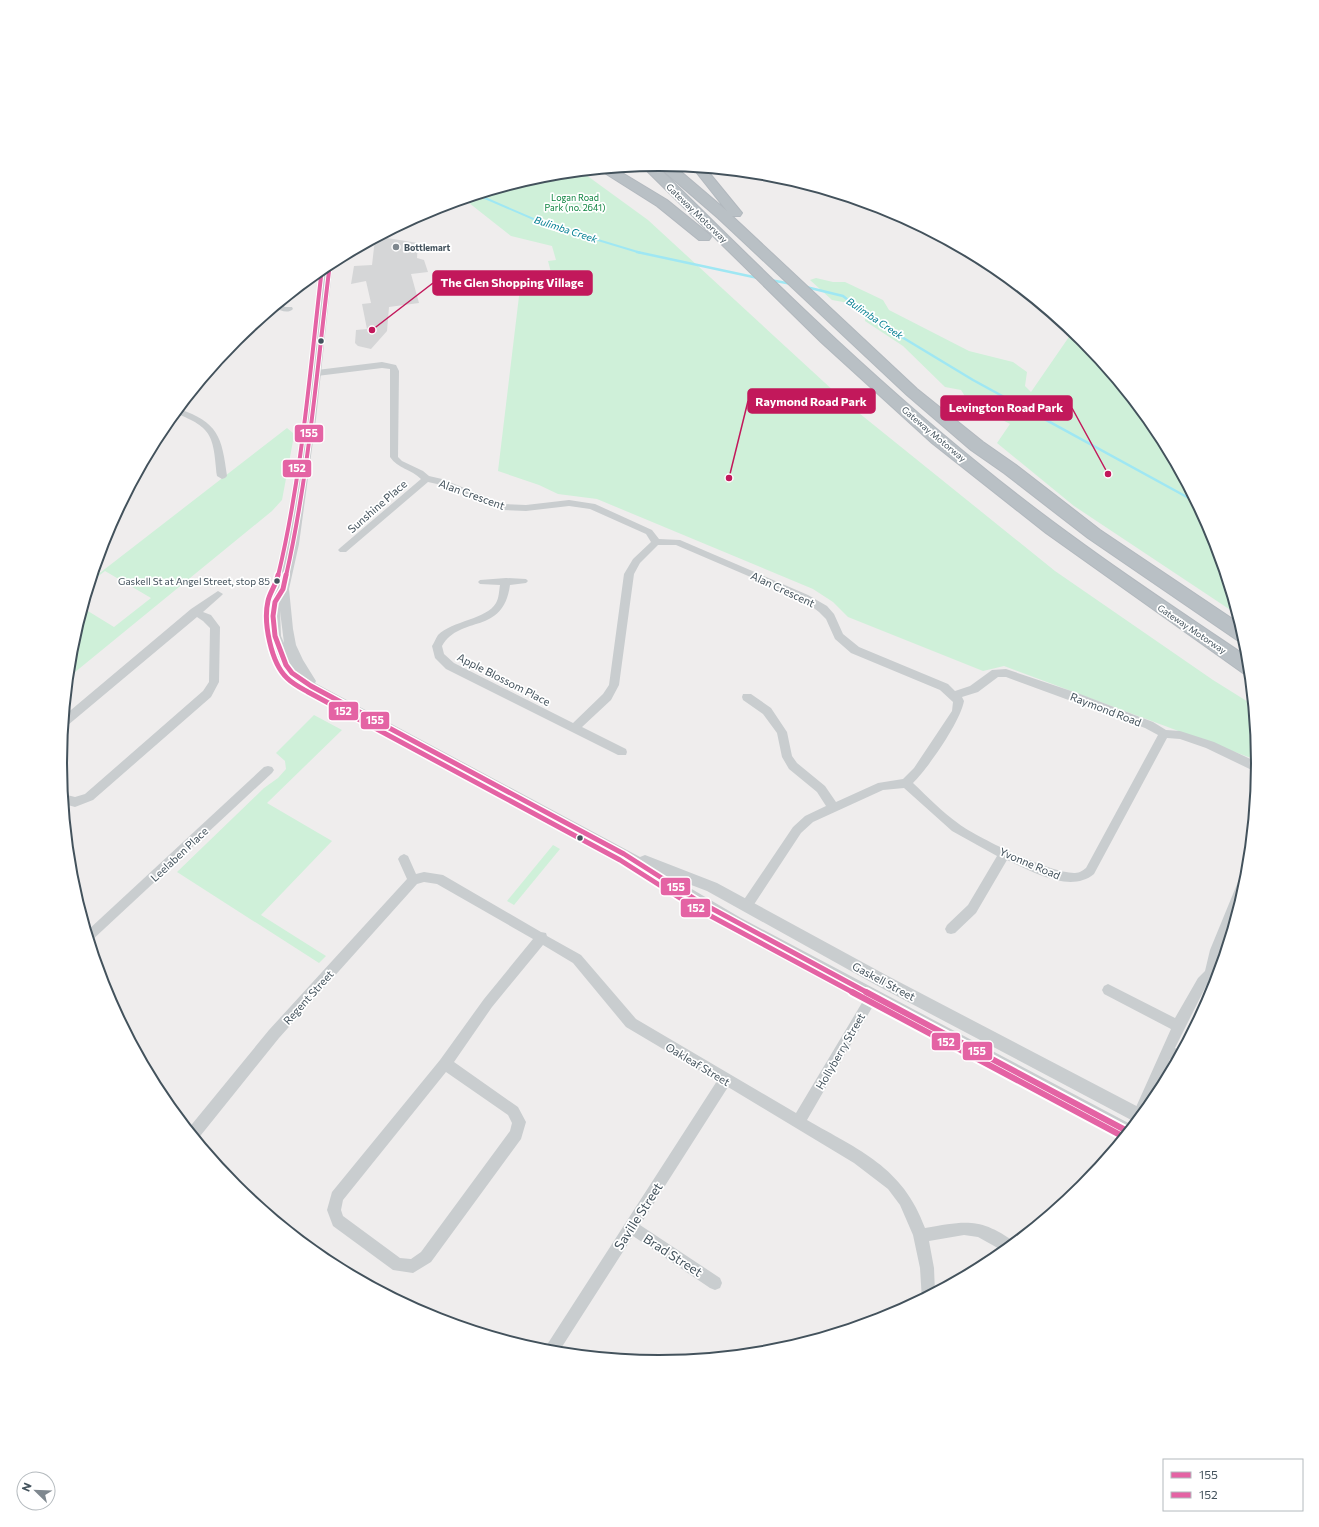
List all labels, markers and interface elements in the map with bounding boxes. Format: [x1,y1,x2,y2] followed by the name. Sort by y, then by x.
[664,181,730,245] street label: Gateway Motorway
[544,192,606,213] park label: Logan Road Park (no. 2641)
[533,213,600,245] water label: Bulimba Creek
[391,242,401,252] marker: Bottlemart
[404,242,450,253] place label: Bottlemart
[433,271,592,295] callout: The Glen Shopping Village
[440,275,584,289] text: The Glen Shopping Village
[844,295,906,342] water label: Bulimba Creek
[316,336,326,346] unlabelled marker
[748,389,875,413] callout: Raymond Road Park
[755,394,867,408] text: Raymond Road Park
[941,396,1072,420] callout: Levington Road Park
[949,400,1063,414] text: Levington Road Park
[900,404,969,464] street label: Gateway Motorway
[294,424,324,443] line badge: 155
[300,426,318,439] text: 155
[282,459,312,478] line badge: 152
[288,461,306,474] text: 152
[437,476,507,512] street label: Alan Crescent
[345,477,409,535] street label: Sunshine Place
[749,568,818,610] street label: Alan Crescent
[118,575,270,587] place label: Gaskell St at Angel Street, stop 85
[272,576,282,586] marker: Gaskell St at Angel Street, stop 85
[1156,602,1229,656] street label: Gateway Motorway
[455,650,553,708] street label: Apple Blossom Place
[1069,689,1143,729] street label: Raymond Road
[328,701,359,721] line badge: 152
[334,704,352,717] text: 152
[360,711,390,730] line badge: 155
[366,713,384,726] text: 155
[148,824,211,884] street label: Leelaben Place
[575,833,585,843] unlabelled marker
[998,844,1062,882] street label: Yvonne Road
[660,877,691,896] line badge: 155
[667,880,685,893] text: 155
[680,898,711,918] line badge: 152
[687,901,705,914] text: 152
[850,959,918,1003] street label: Gaskell Street
[280,967,336,1027] street label: Regent Street
[813,1010,867,1092] street label: Hollyberry Street
[931,1032,961,1051] line badge: 152
[937,1035,955,1048] text: 152
[664,1040,733,1089] street label: Oakleaf Street
[962,1041,993,1061] line badge: 155
[968,1044,986,1057] text: 155
[610,1179,666,1253] street label: Saville Street
[641,1230,705,1280] street label: Brad Street
[1163,1459,1303,1511] legend
[1199,1467,1218,1481] text: 155
[16,1471,56,1511] north arrow
[19,1481,34,1493] text: N
[1199,1487,1218,1501] text: 152

